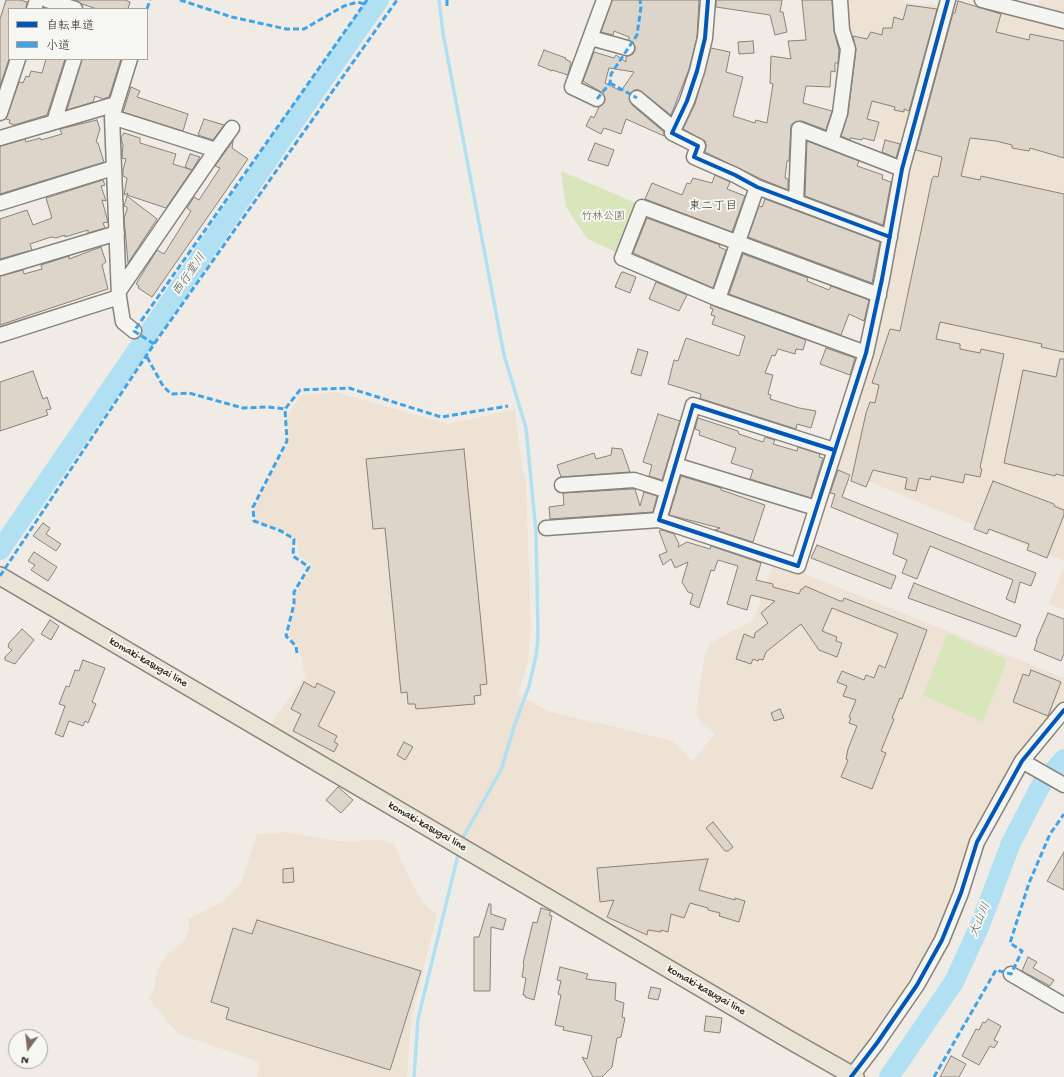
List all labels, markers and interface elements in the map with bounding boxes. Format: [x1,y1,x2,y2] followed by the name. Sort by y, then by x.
[8,8,148,60] legend
[46,20,94,34] text: 自転車道
[46,40,70,54] text: 小道
[689,200,737,214] district label: 東二丁目
[581,210,625,224] park label: 竹林公園
[170,251,210,299] water label: 西行堂川
[106,635,190,691] street label: komaki-kasugai line
[385,799,469,855] street label: komaki-kasugai line
[967,901,995,939] water label: 大山川
[664,963,748,1019] street label: komaki-kasugai line
[8,1029,48,1069] north arrow
[20,1053,30,1066] text: N

